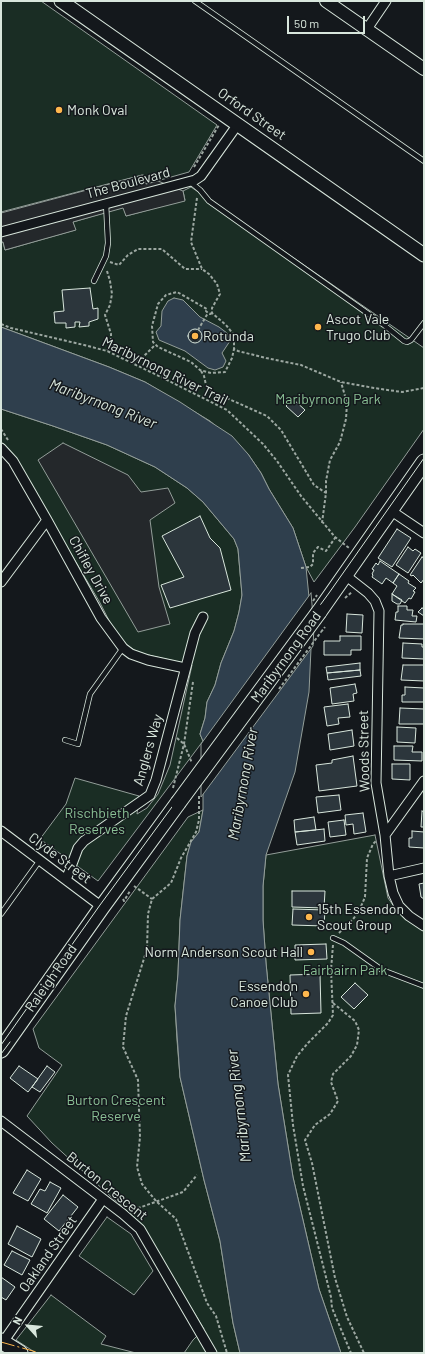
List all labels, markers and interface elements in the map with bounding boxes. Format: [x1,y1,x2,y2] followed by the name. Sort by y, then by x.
[289,8,367,34] scale bar
[294,16,319,30] text: 50 m
[215,84,289,144] street label: Orford Street
[67,102,128,118] place label: Monk Oval
[54,105,64,115] marker: Monk Oval
[84,164,172,202] street label: The Boulevard
[326,311,391,344] place label: Ascot Vale Trugo Club
[313,322,323,332] marker: Ascot Vale Trugo Club
[203,328,254,344] place label: Rotunda
[190,331,200,341] marker: Rotunda
[99,333,231,409] street label: Maribyrnong River Trail
[47,375,159,433] water label: Maribyrnong River
[275,391,381,407] park label: Maribyrnong Park
[65,533,117,607] street label: Chifley Drive
[247,608,325,706] street label: Maribyrnong Road
[355,710,373,792] street label: Woods Street
[130,712,166,788] street label: Anglers Way
[224,726,262,842] water label: Maribyrnong River
[65,805,129,838] park label: Rischbieth Reserves
[25,829,95,887] street label: Clyde Street
[317,901,404,934] place label: 15th Essendon Scout Group
[304,912,314,922] marker: 15th Essendon Scout Group
[22,941,80,1015] street label: Raleigh Road
[144,944,303,960] place label: Norm Anderson Scout Hall
[306,947,316,957] marker: Norm Anderson Scout Hall
[303,962,387,978] park label: Fairbairn Park
[230,978,298,1010] place label: Essendon Canoe Club
[301,989,311,999] marker: Essendon Canoe Club
[223,1048,255,1164] water label: Maribyrnong River
[66,1092,166,1124] park label: Burton Crescent Reserve
[63,1148,151,1224] street label: Burton Crescent
[16,1213,80,1295] street label: Oakland Street
[8,1306,48,1346] north arrow
[9,1314,24,1327] text: N

